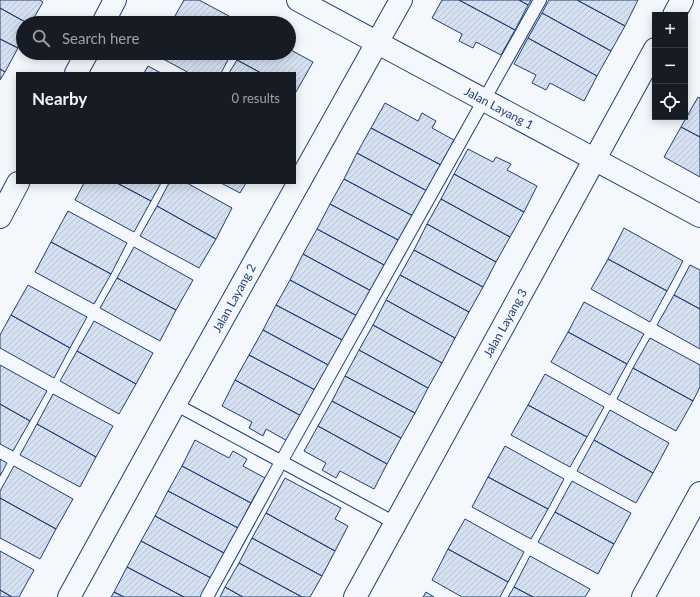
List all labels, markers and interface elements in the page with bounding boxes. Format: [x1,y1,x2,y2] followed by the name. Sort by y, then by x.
[652,12,688,120] map controls
[652,12,688,48] button: +
[16,16,296,60] search box
[30,27,52,49] icon: search
[62,29,139,47] text: Search here
[652,48,688,84] button: −
[462,83,536,133] street label: Jalan Layang 1
[652,84,688,120] button: locate
[32,88,87,109] text: Nearby
[232,90,280,106] text: 0 results
[209,261,259,335] street label: Jalan Layang 2
[480,286,530,360] street label: Jalan Layang 3

